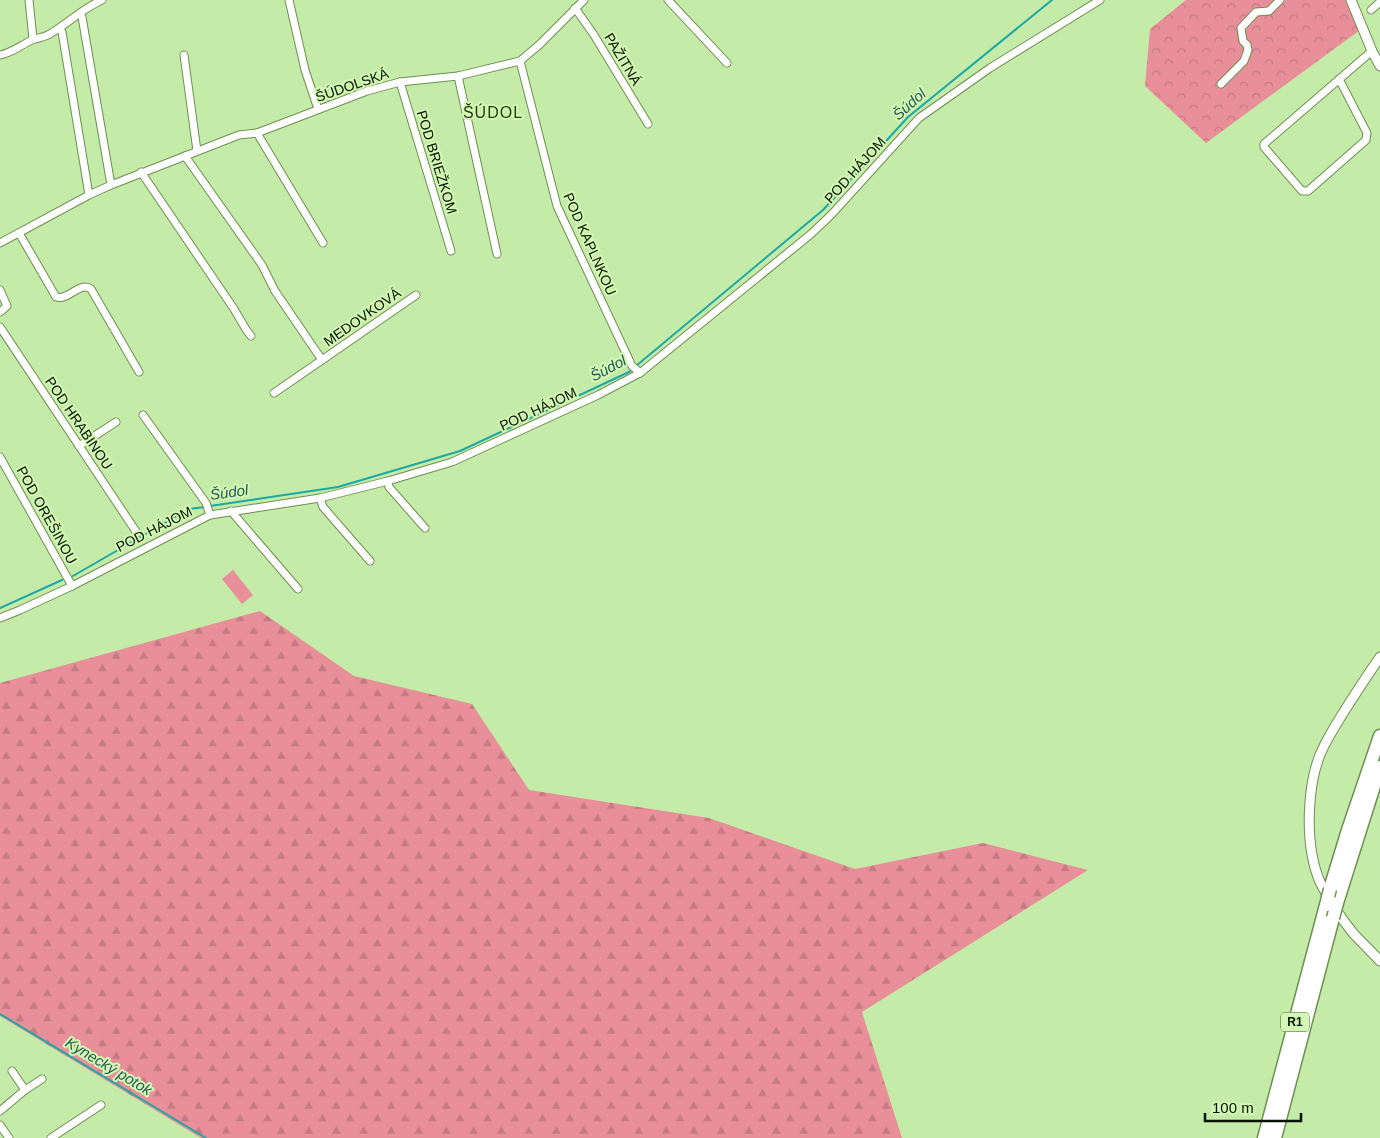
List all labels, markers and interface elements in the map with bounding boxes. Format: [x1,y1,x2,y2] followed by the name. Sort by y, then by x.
[601,30,645,89] street label: PAŽITNÁ
[313,65,391,105] street label: ŠÚDOLSKÁ
[889,84,929,123] water label: Šúdol
[463,103,523,121] district label: ŠÚDOL
[414,108,460,216] street label: POD BRIEŽKOM
[821,134,889,206] street label: POD HÁJOM
[560,190,620,298] street label: POD KAPLNKOU
[320,284,404,349] street label: MEDOVKOVÁ
[587,351,630,385] water label: Šúdol
[42,374,116,472] street label: POD HRABINOU
[497,384,579,434] street label: POD HÁJOM
[14,463,80,567] street label: POD OREŠINOU
[209,481,250,503] water label: Šúdol
[113,503,195,555] street label: POD HÁJOM
[1281,1012,1309,1032] road number: R1
[63,1034,156,1099] water label: Kynecký potok
[1205,1090,1301,1122] scale bar
[1212,1099,1254,1116] text: 100 m

